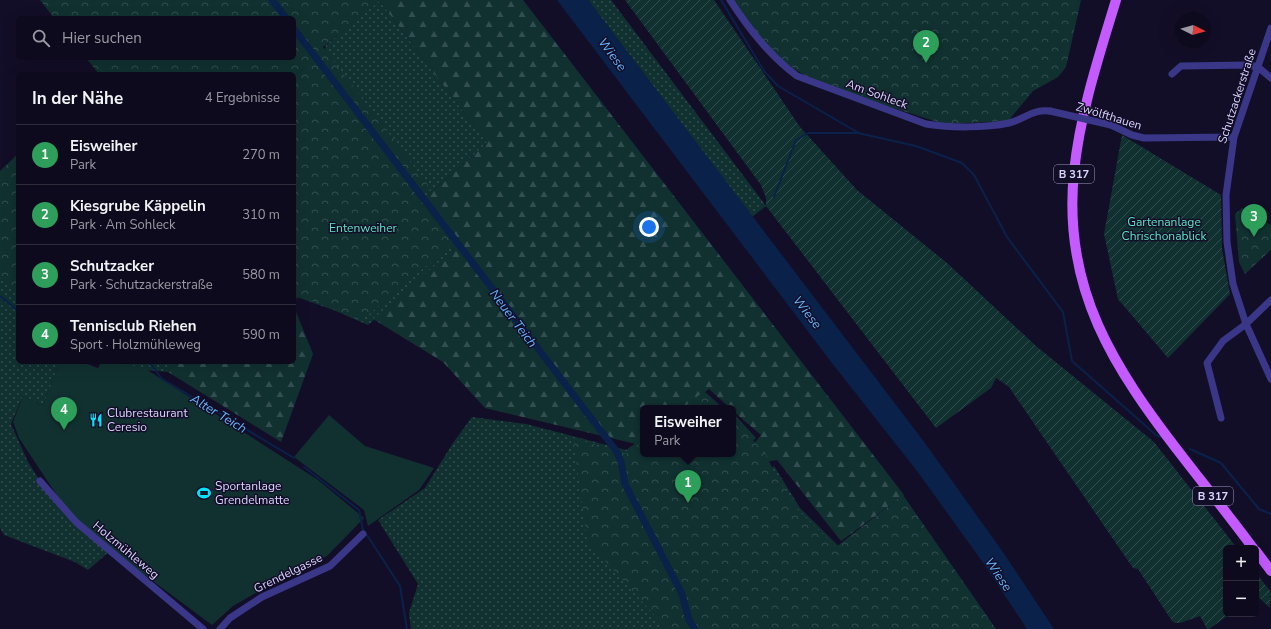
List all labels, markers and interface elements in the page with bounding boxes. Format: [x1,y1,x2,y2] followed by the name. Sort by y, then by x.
[1175,12,1211,48] north arrow
[16,16,296,60] search box
[30,27,52,49] icon: search
[62,28,142,48] text: Hier suchen
[913,30,939,63] pin: 2
[594,34,631,75] water label: Wiese
[1214,47,1260,145] street label: Schutzackerstraße
[844,75,911,113] street label: Am Sohleck
[32,87,123,110] text: In der Nähe
[205,89,280,107] text: 4 Ergebnisse
[1074,98,1144,134] street label: Zwölfthauen
[70,136,137,156] text: Eisweiher
[41,146,49,164] text: 1
[242,146,280,164] text: 270 m
[70,156,96,174] text: Park
[1054,165,1094,183] road number: B 317
[70,196,206,216] text: Kiesgrube Käppelin
[1241,204,1267,237] pin: 3
[41,206,49,224] text: 2
[242,206,280,224] text: 310 m
[1122,214,1207,244] park label: Gartenanlage Chrischonablick
[70,216,175,234] text: Park · Am Sohleck
[639,217,659,237] your location
[329,220,398,236] park label: Entenweiher
[70,256,154,276] text: Schutzacker
[41,266,49,284] text: 3
[242,266,280,284] text: 580 m
[70,276,213,294] text: Park · Schutzackerstraße
[485,286,541,352] water label: Neuer Teich
[789,292,826,333] water label: Wiese
[70,316,197,336] text: Tennisclub Riehen
[41,326,49,344] text: 4
[242,326,280,344] text: 590 m
[70,336,201,354] text: Sport · Holzmühleweg
[186,389,250,438] water label: Alter Teich
[51,397,77,430] pin: 4
[107,405,188,435] place label: Clubrestaurant Ceresio
[640,405,736,457] popup
[88,412,104,428] restaurant icon: Clubrestaurant Ceresio
[654,412,722,432] text: Eisweiher
[654,432,680,450] text: Park
[675,470,701,503] pin: 1
[215,478,289,508] place label: Sportanlage Grendelmatte
[196,485,212,501] sports icon: Sportanlage Grendelmatte
[1193,487,1233,505] road number: B 317
[89,518,163,582] street label: Holzmühleweg
[1223,545,1259,617] map controls
[1223,545,1259,581] button: +
[251,550,325,596] street label: Grendelgasse
[980,554,1016,595] water label: Wiese
[1223,581,1259,617] button: −

